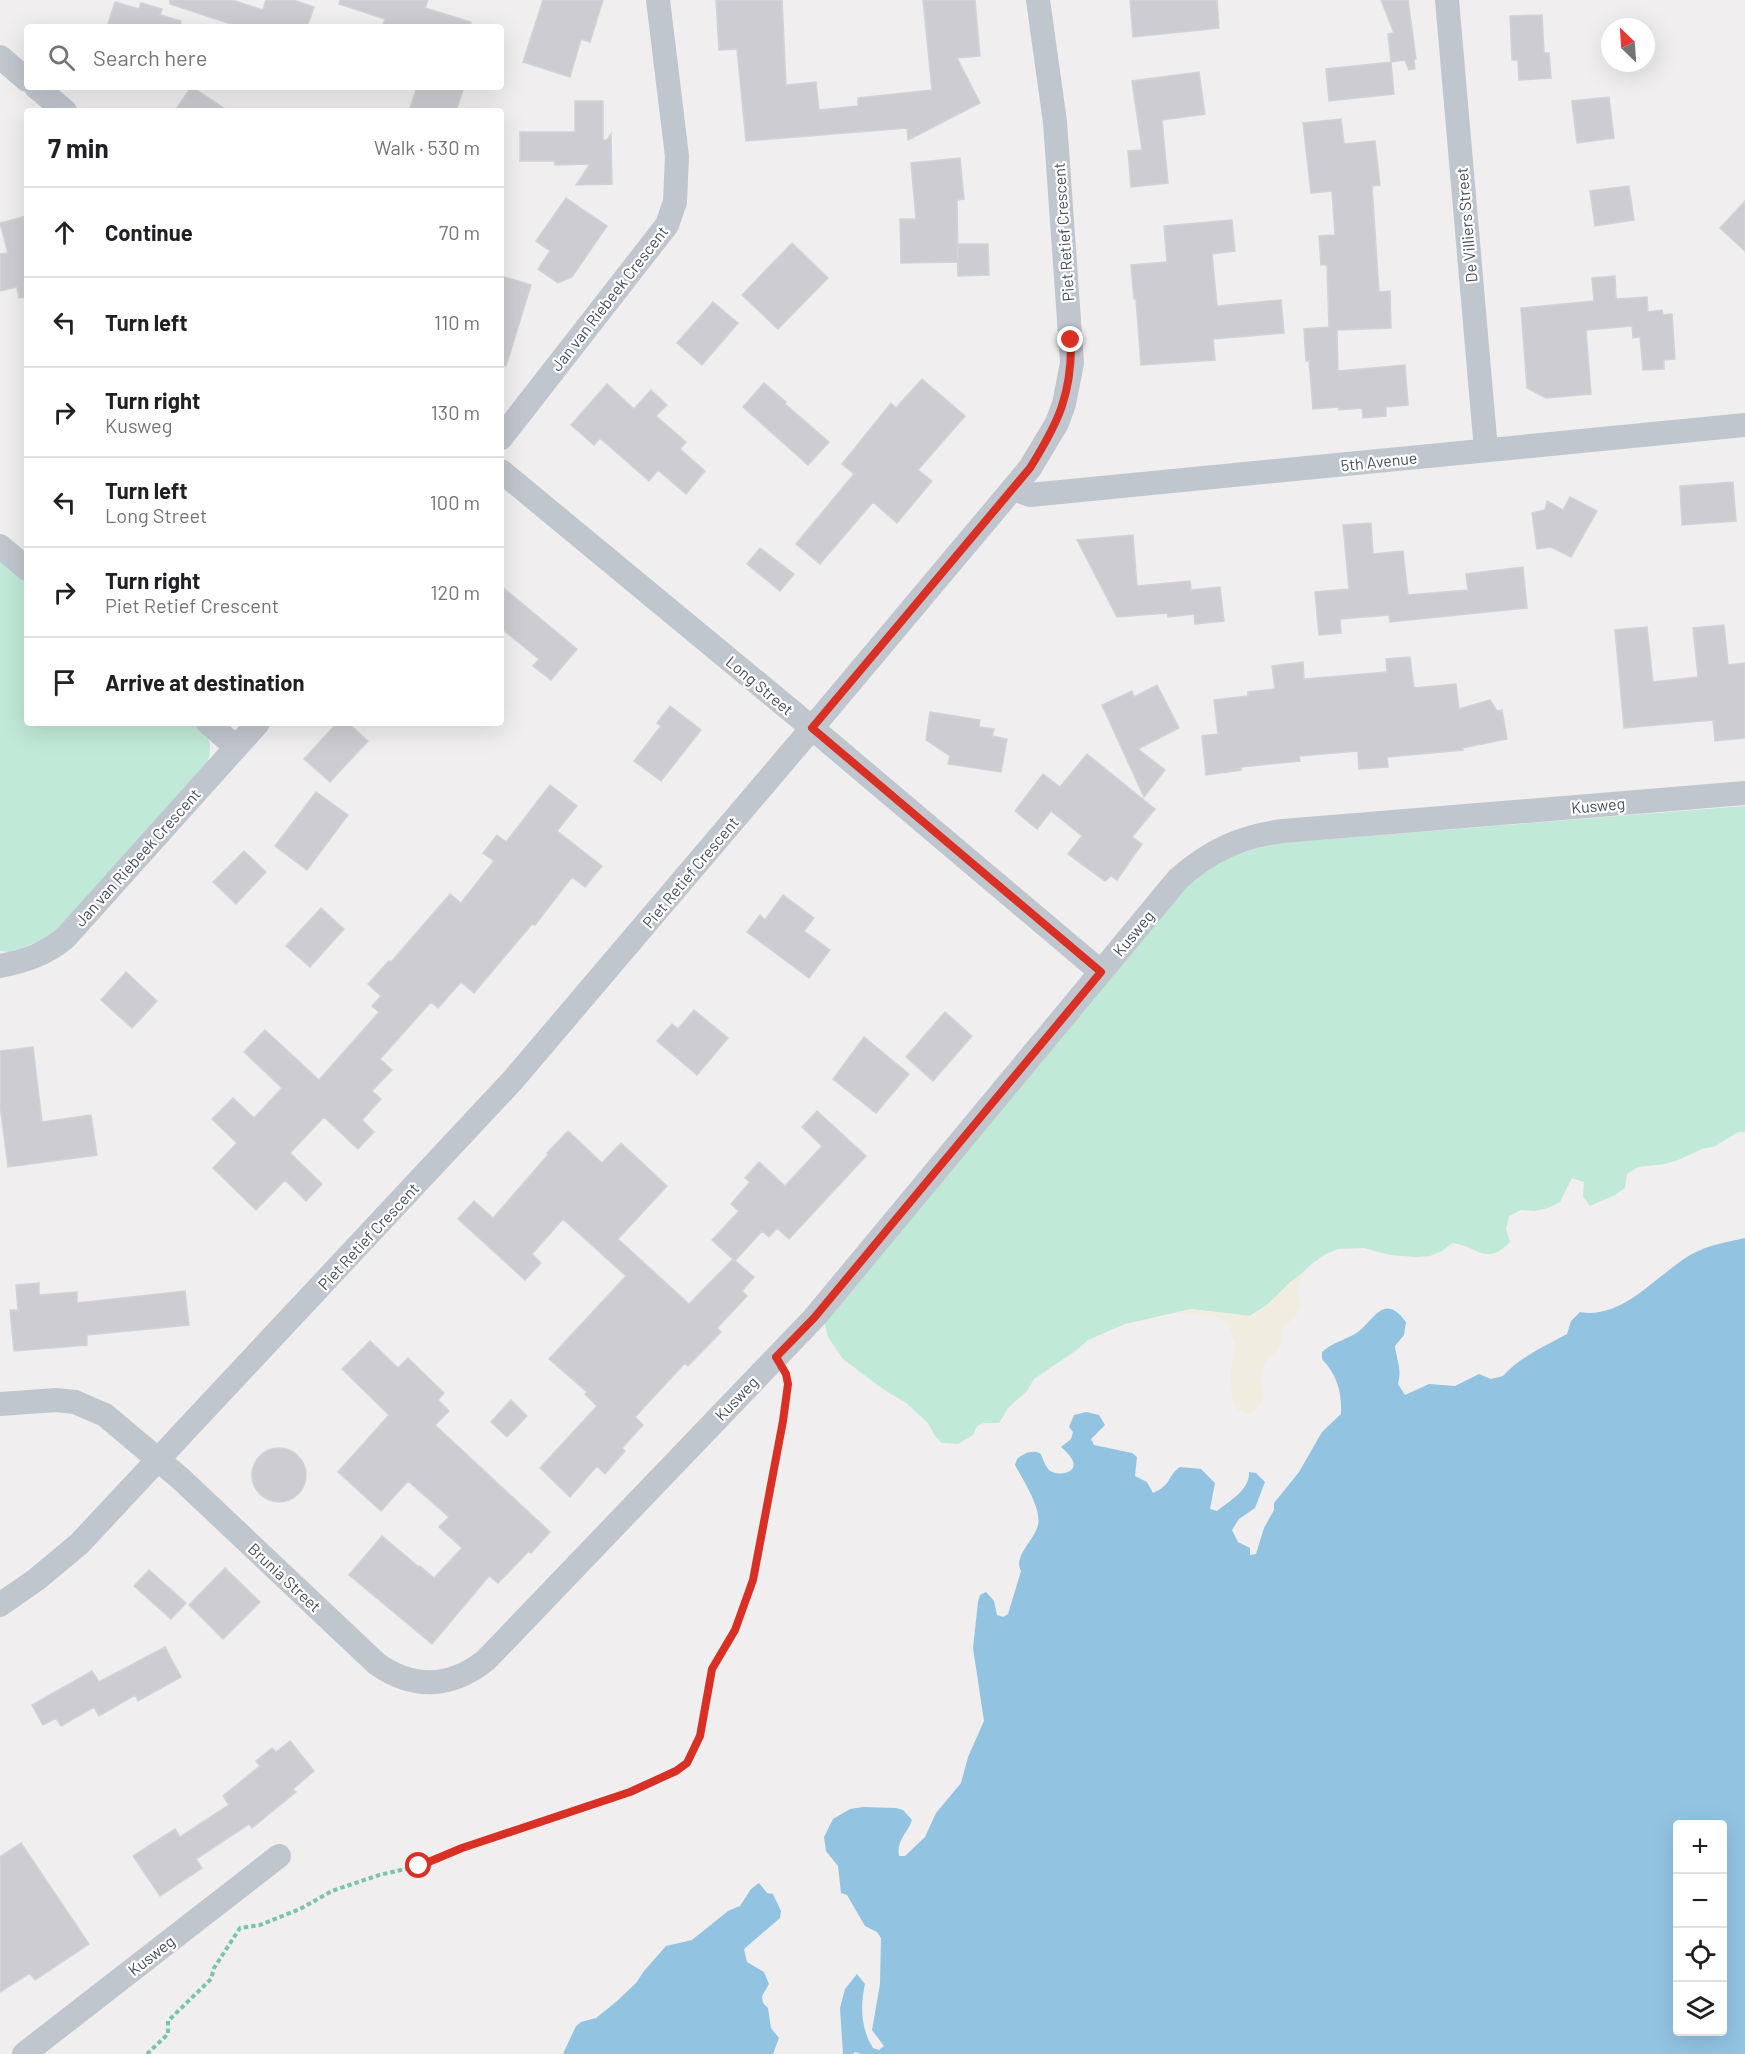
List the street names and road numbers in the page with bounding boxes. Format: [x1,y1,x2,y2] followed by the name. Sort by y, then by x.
[1049,162,1077,302] street label: Piet Retief Crescent
[1452,167,1480,283] street label: De Villiers Street
[546,222,672,374] street label: Jan van Riebeek Crescent
[1340,448,1418,474] street label: 5th Avenue
[723,651,797,719] street label: Long Street
[70,784,204,930] street label: Jan van Riebeek Crescent
[1570,793,1626,817] street label: Kusweg
[638,813,742,931] street label: Piet Retief Crescent
[1108,906,1158,960] street label: Kusweg
[314,1179,422,1293] street label: Piet Retief Crescent
[710,1372,762,1424] street label: Kusweg
[245,1539,325,1615] street label: Brunia Street
[124,1931,178,1979] street label: Kusweg

